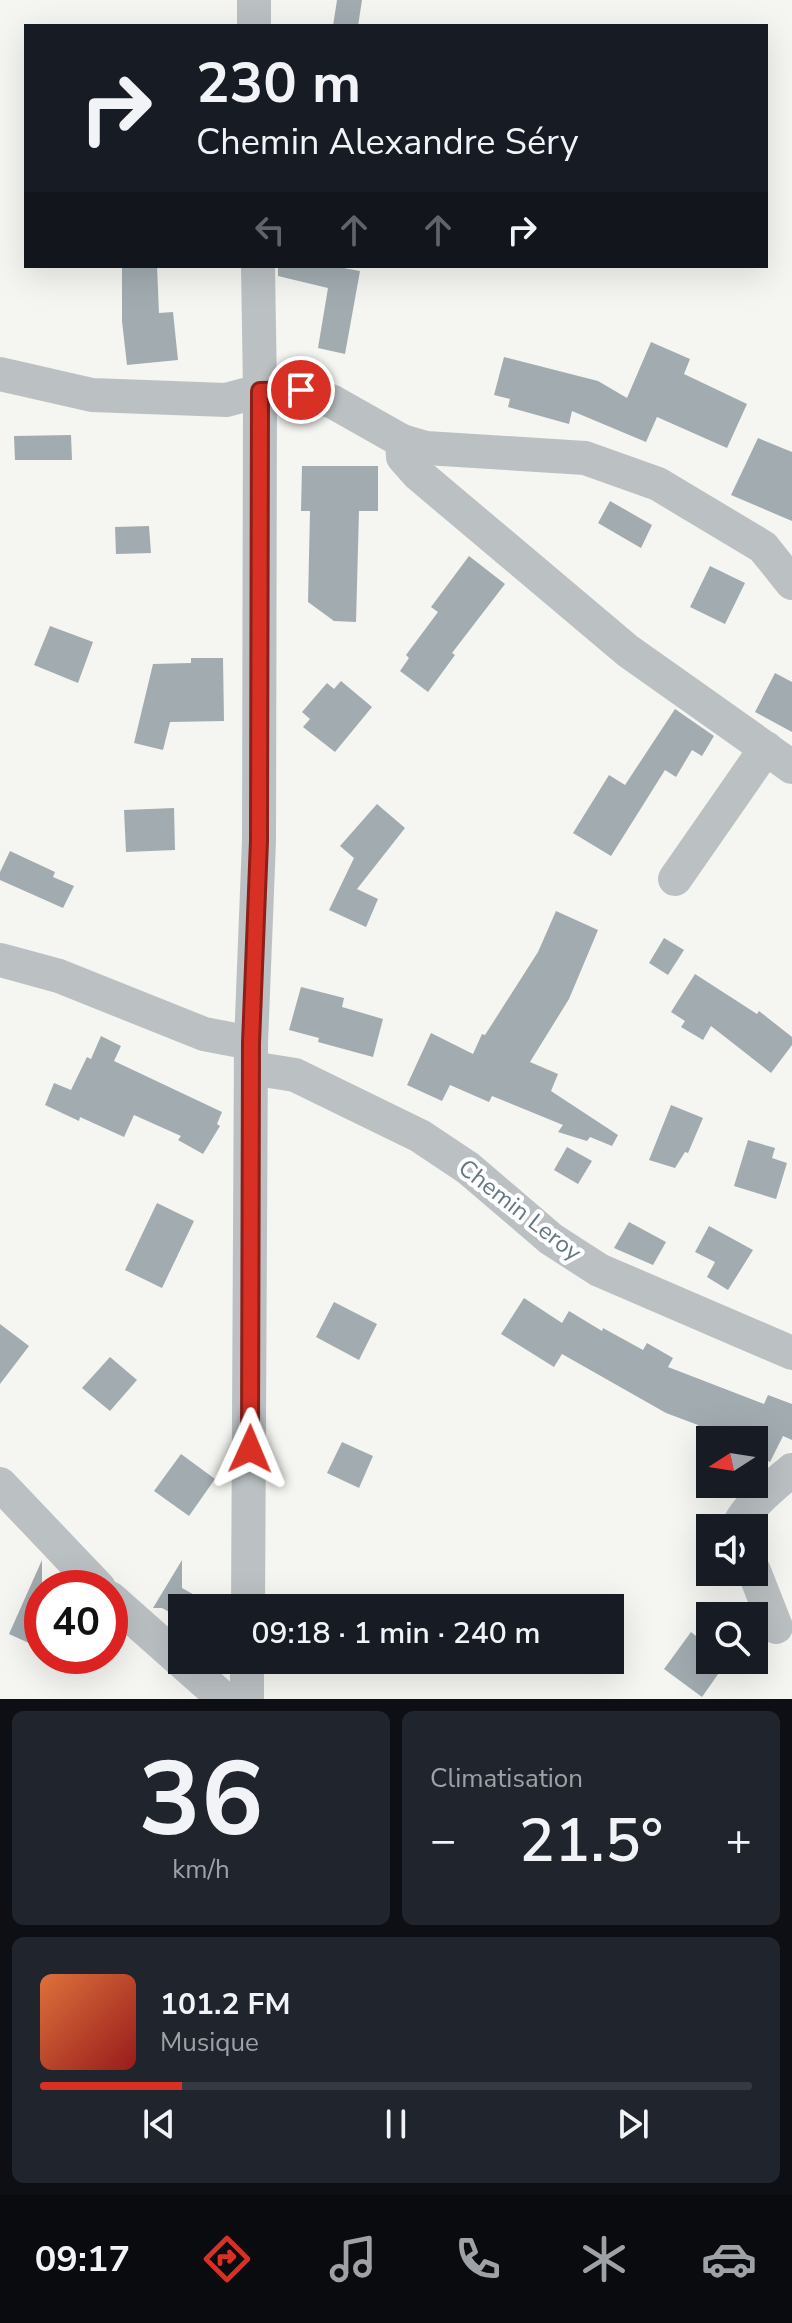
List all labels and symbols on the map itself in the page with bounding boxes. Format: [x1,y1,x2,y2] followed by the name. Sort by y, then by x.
[267,356,335,424] pin
[452,1152,589,1269] street label: Chemin Leroy
[208,1407,292,1491] position arrow
[696,1426,768,1498] north arrow
[24,1570,128,1674] speed limit sign: 40

